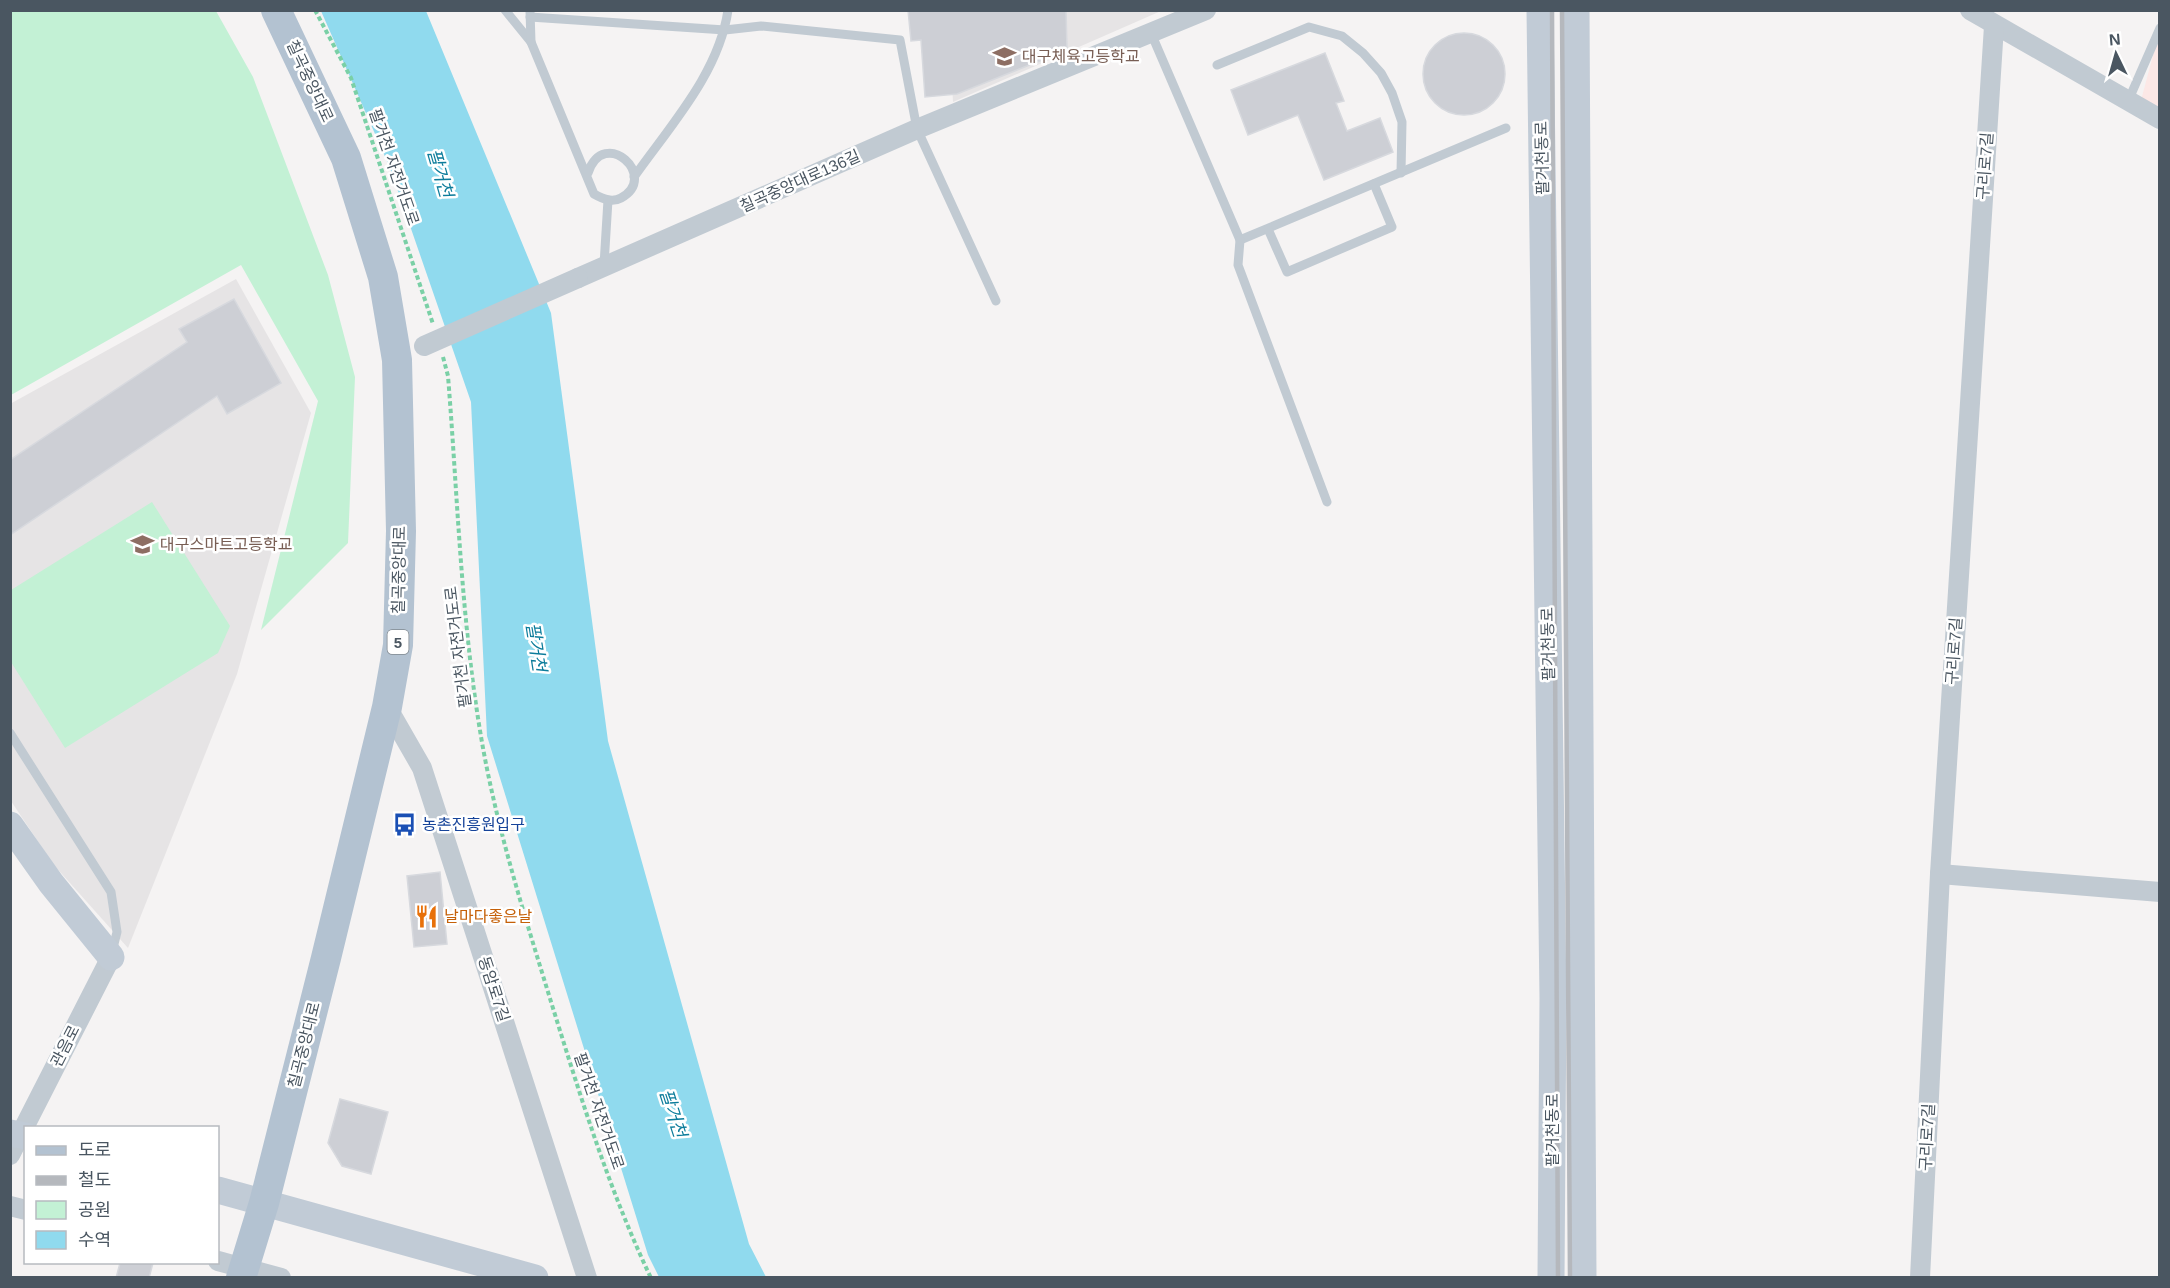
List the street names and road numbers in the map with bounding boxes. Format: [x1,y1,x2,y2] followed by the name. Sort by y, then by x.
[284,37,336,125] street label: 칠곡중앙대로
[366,106,422,228] street label: 팔거천 자전거도로
[1533,121,1551,195] street label: 팔거천동로
[1974,132,1996,200] street label: 구리로7길
[737,147,863,215] street label: 칠곡중앙대로136길
[390,525,408,614] street label: 칠곡중앙대로
[442,585,474,709] street label: 팔거천 자전거도로
[1539,607,1557,681] street label: 팔거천동로
[1943,617,1965,685] street label: 구리로7길
[388,630,408,654] road number: 5
[475,954,513,1024] street label: 동암로7길
[285,1000,323,1090] street label: 칠곡중앙대로
[47,1022,83,1070] street label: 관음로
[571,1050,627,1172] street label: 팔거천 자전거도로
[1544,1093,1561,1167] street label: 팔거천동로
[1917,1103,1937,1171] street label: 구리로7길

